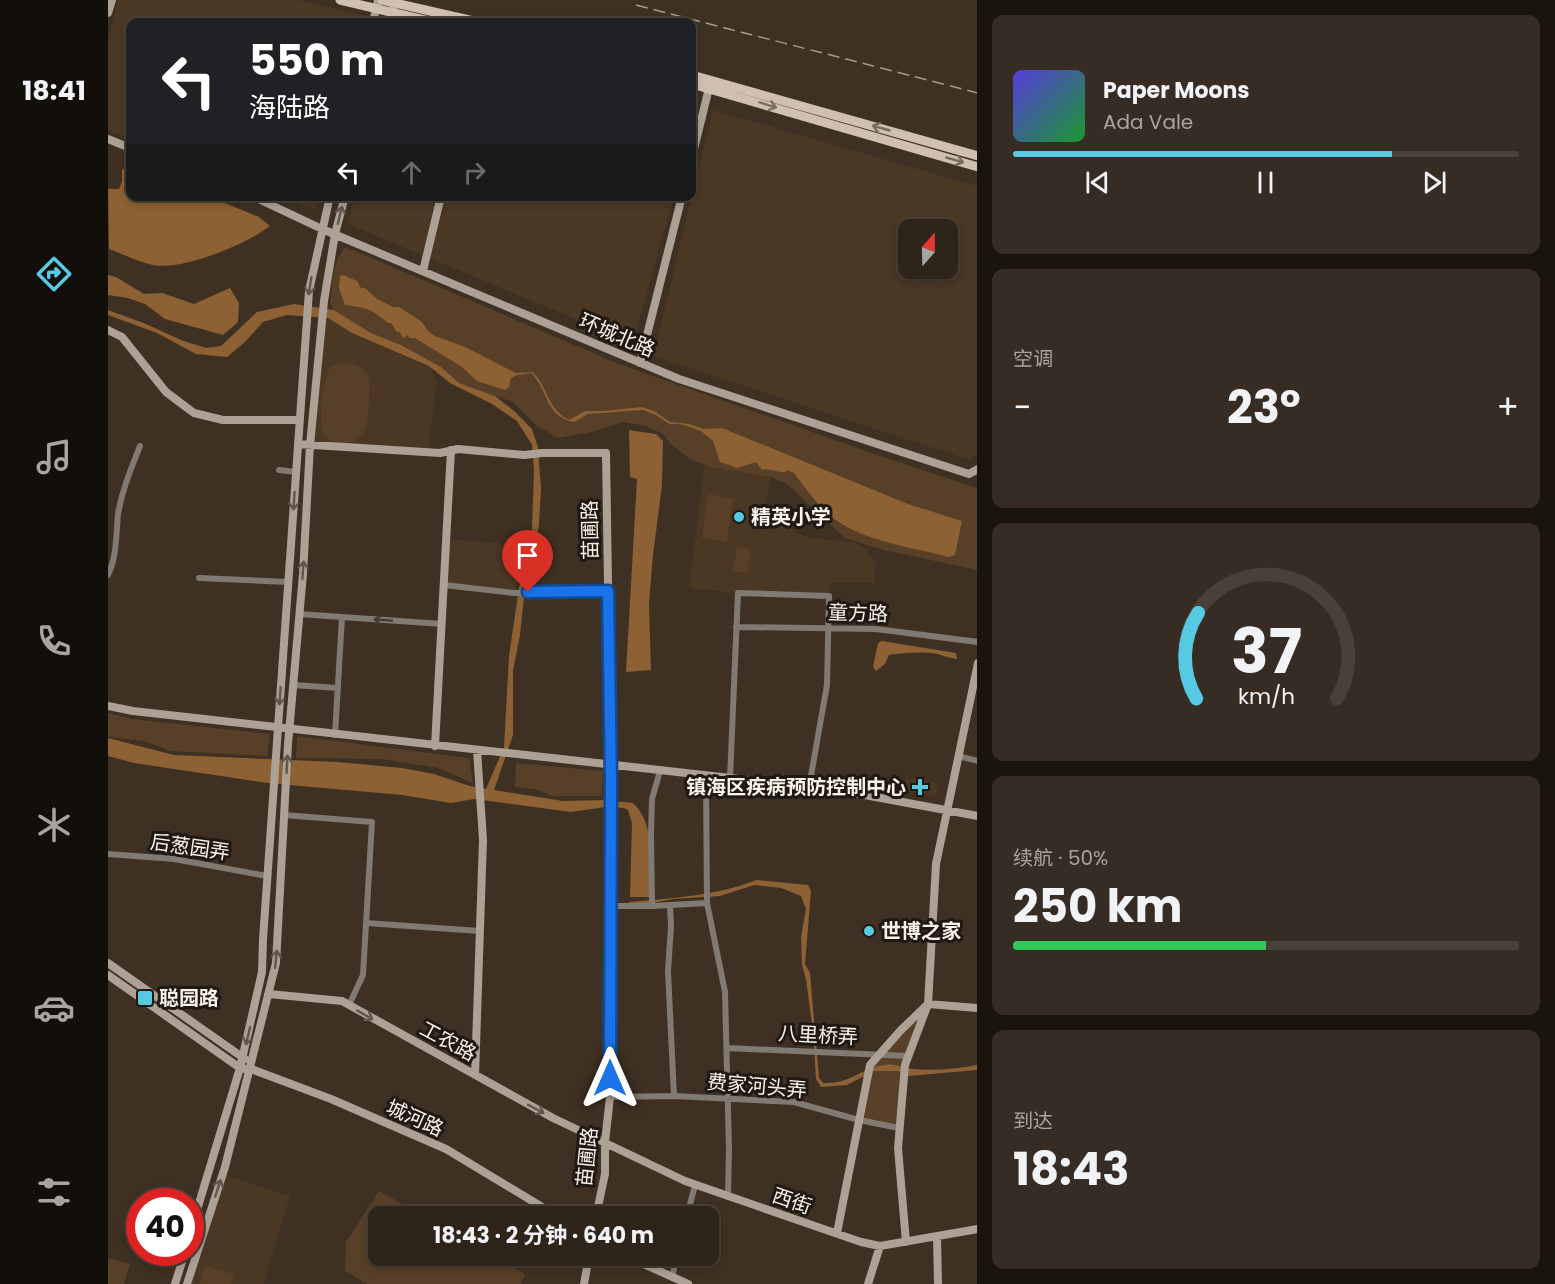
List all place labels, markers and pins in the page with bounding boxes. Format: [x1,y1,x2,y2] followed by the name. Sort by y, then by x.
[751,503,831,531] place label: 精英小学
[732,510,746,524] marker: 精英小学
[502,530,553,592] pin
[686,773,906,801] place label: 镇海区疾病预防控制中心
[911,778,929,796] marker: 镇海区疾病预防控制中心
[881,917,961,945] place label: 世博之家
[862,924,876,938] marker: 世博之家
[159,984,219,1012] place label: 聪园路
[136,989,154,1007] marker: 聪园路

